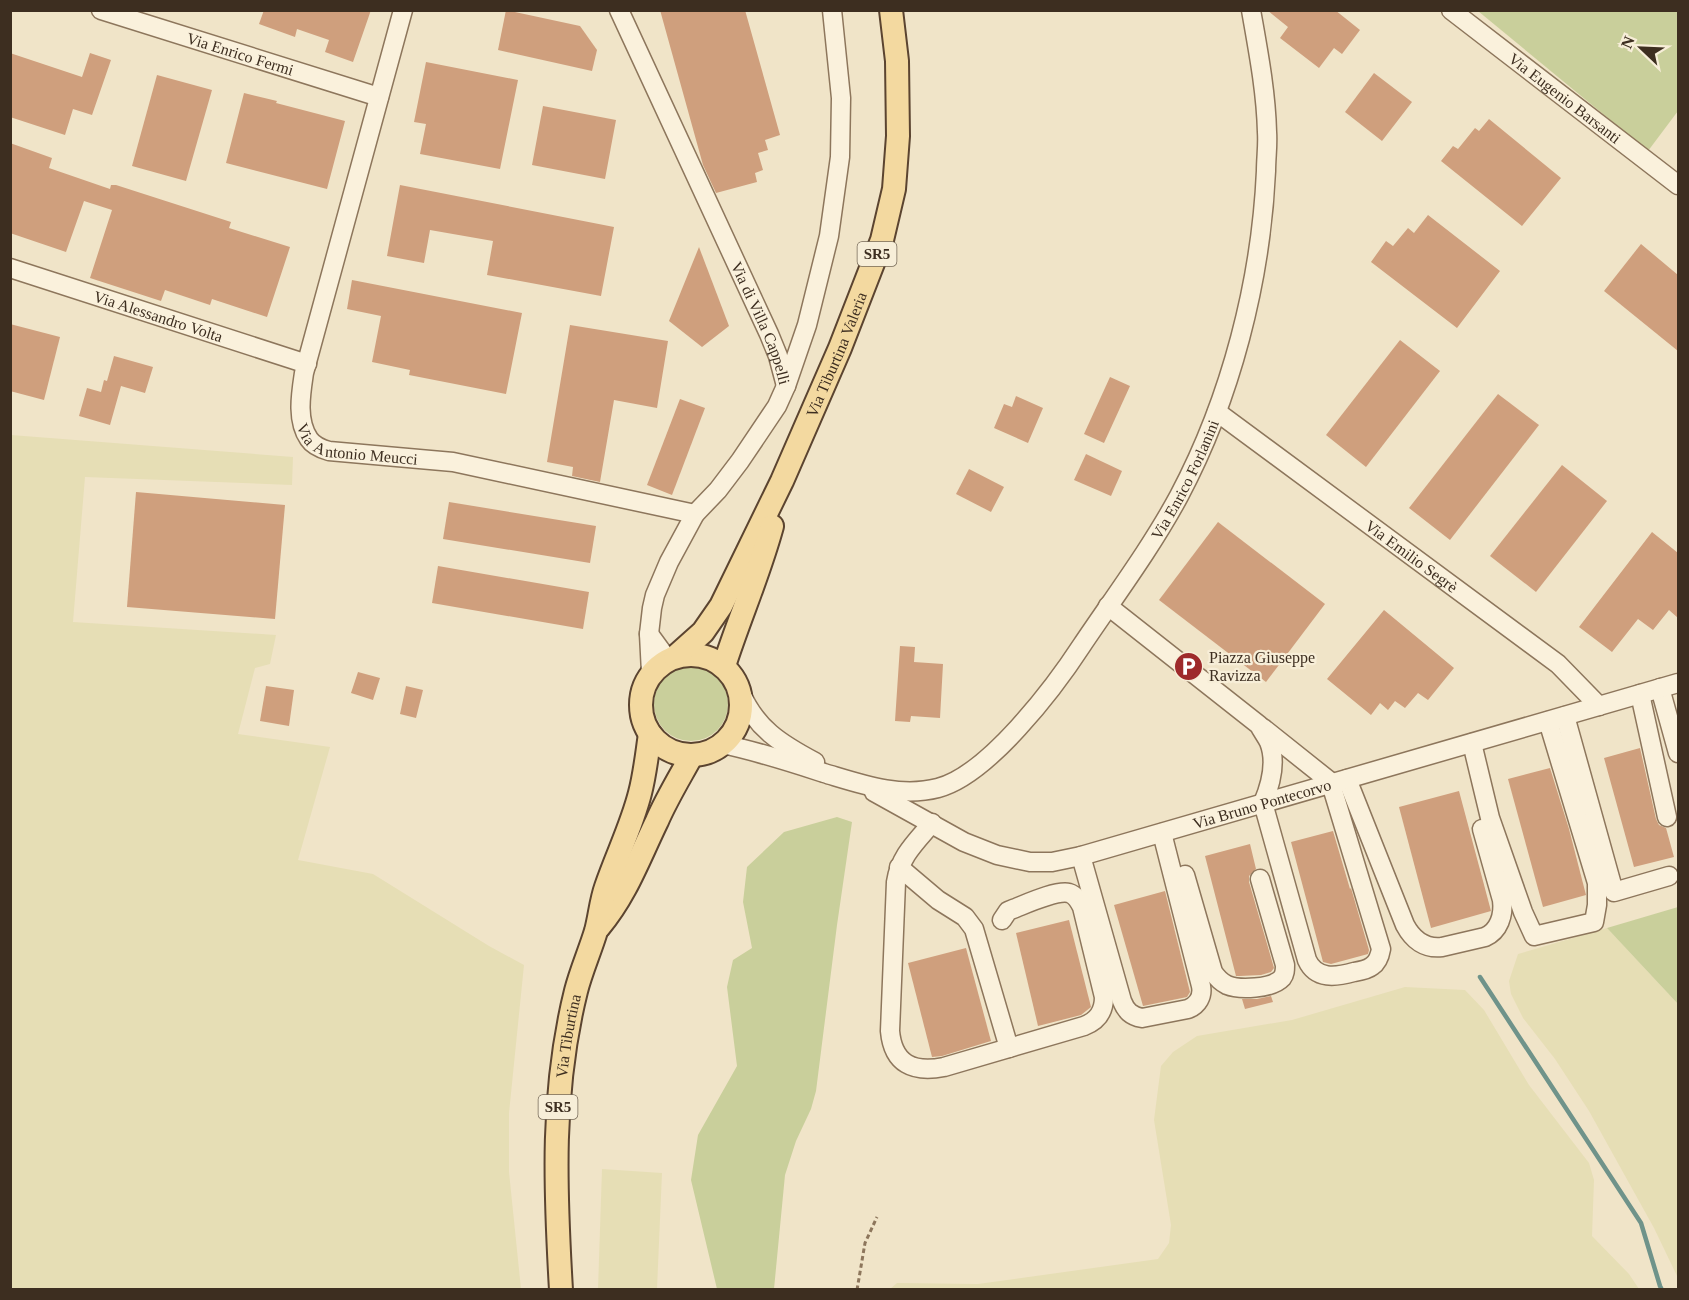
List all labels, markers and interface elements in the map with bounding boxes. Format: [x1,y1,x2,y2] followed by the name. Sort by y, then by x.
[1611,18,1671,78] north arrow
[185,29,296,79] street label: Via Enrico Fermi
[1618,33,1638,51] text: N
[1505,50,1625,147] street label: Via Eugenio Barsanti
[858,242,896,266] road number: SR5
[728,259,793,387] street label: Via di Villa Cappelli
[92,288,225,345] street label: Via Alessandro Volta
[803,290,870,420] street label: Via Tiburtina Valeria
[1148,417,1222,542] street label: Via Enrico Forlanini
[294,421,419,468] street label: Via Antonio Meucci
[1362,517,1461,596] street label: Via Emilio Segrè
[1209,649,1315,684] place label: Piazza Giuseppe Ravizza
[1172,650,1204,682] parking icon: Piazza Giuseppe Ravizza
[1191,776,1333,832] street label: Via Bruno Pontecorvo
[553,992,584,1079] street label: Via Tiburtina
[538,1095,578,1119] road number: SR5

